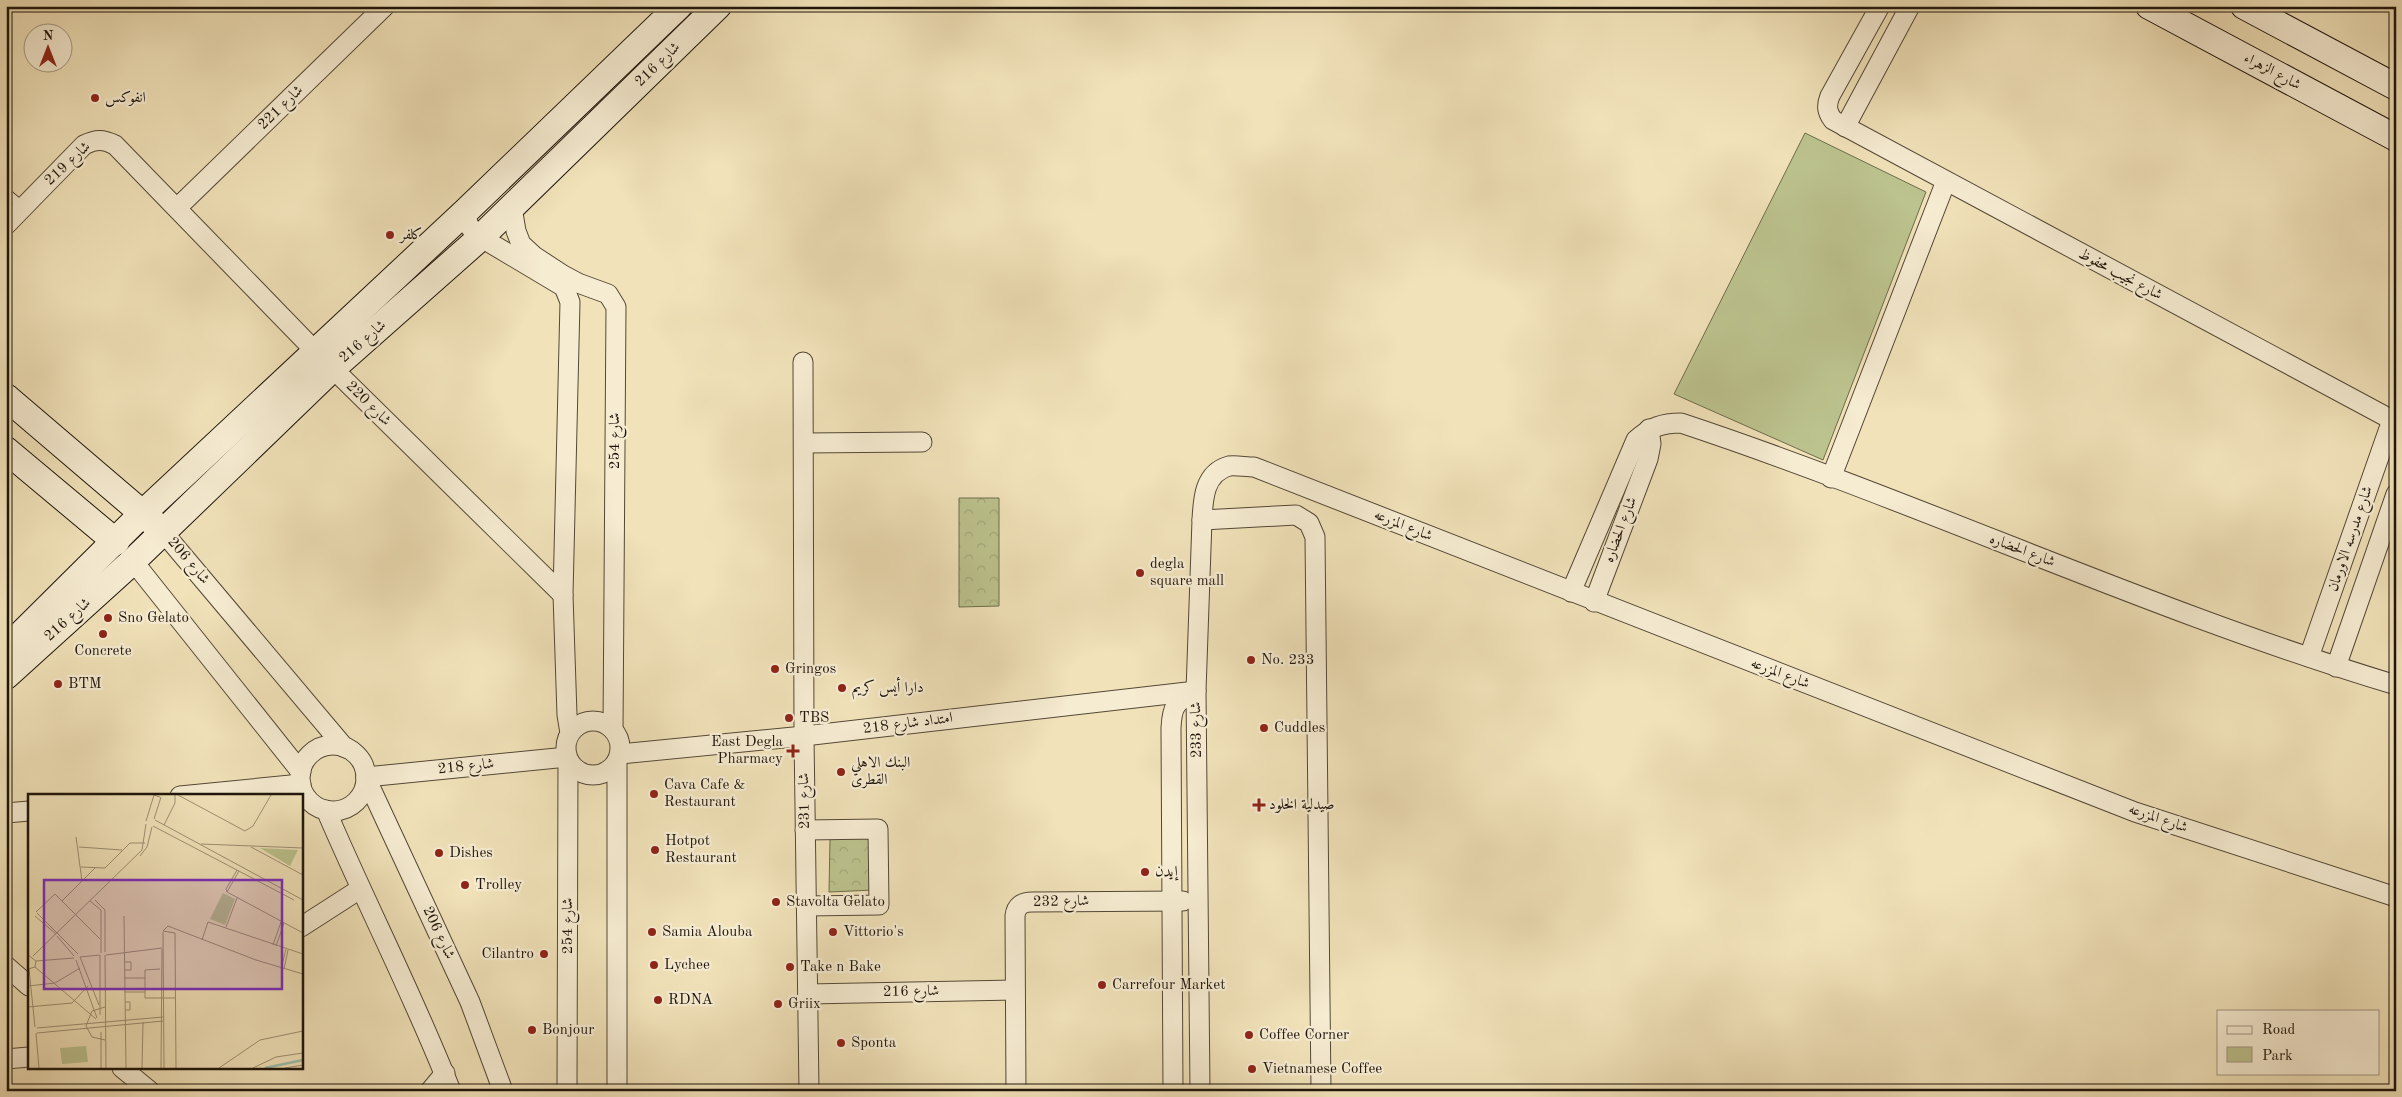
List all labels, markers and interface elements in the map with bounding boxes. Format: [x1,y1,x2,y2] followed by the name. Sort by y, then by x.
[22,22,72,72] north arrow
[43,29,54,43] text: N
[633,40,686,93] street label: شارع 216
[2239,50,2303,97] street label: شارع الزهراء
[256,83,309,136] street label: شارع 221
[105,90,146,107] place label: انفوكس
[89,92,101,104] marker: انفوكس
[42,139,96,192] street label: شارع 219
[398,227,423,244] place label: كلفر
[384,229,396,241] marker: كلفر
[2074,247,2164,307] street label: شارع نجيب محفوظ
[337,318,392,369] street label: شارع 216
[340,379,393,432] street label: شارع 220
[608,413,627,469] street label: شارع 254
[2326,484,2380,595] street label: شارع مدرسه الاورمان
[1602,495,1644,566] street label: شارع الحضاره
[1370,508,1434,548] street label: شارع المزرعه
[1986,532,2057,574] street label: شارع الحضاره
[161,535,212,590] street label: شارع 206
[1150,557,1224,589] place label: degla square mall
[1134,567,1146,579] marker: degla square mall
[42,596,97,647] street label: شارع 216
[118,611,189,626] place label: Sno Gelato
[102,612,114,624] marker: Sno Gelato
[97,628,109,640] marker: Concrete
[74,644,132,659] place label: Concrete
[1261,653,1315,668] place label: No. 233
[1245,654,1257,666] marker: No. 233
[1747,656,1811,696] street label: شارع المزرعه
[785,662,836,677] place label: Gringos
[769,663,781,675] marker: Gringos
[852,676,924,700] place label: دارا أيس كريم
[68,677,102,692] place label: BTM
[52,678,64,690] marker: BTM
[836,682,848,694] marker: دارا أيس كريم
[1189,702,1209,758] street label: شارع 233
[799,711,829,726] place label: TBS
[862,711,954,741] street label: امتداد شارع 218
[783,712,795,724] marker: TBS
[1274,721,1325,736] place label: Cuddles
[1258,722,1270,734] marker: Cuddles
[711,735,784,767] place label: East Degla Pharmacy
[787,745,799,757] marker: East Degla Pharmacy
[851,755,910,789] place label: البنك الاهلي القطرى
[437,757,495,781] street label: شارع 218
[835,766,847,778] marker: البنك الاهلي القطرى
[797,773,817,829] street label: شارع 231
[664,778,745,810] place label: Cava Cafe & Restaurant
[648,788,660,800] marker: Cava Cafe & Restaurant
[28,794,302,1070] inset map
[1269,798,1334,813] place label: صيدلية الخلود
[1253,799,1265,811] marker: صيدلية الخلود
[2125,802,2190,840] street label: شارع المزرعه
[665,834,737,866] place label: Hotpot Restaurant
[649,844,661,856] marker: Hotpot Restaurant
[449,846,493,861] place label: Dishes
[433,847,445,859] marker: Dishes
[1155,865,1180,881] place label: إيدن
[1139,866,1151,878] marker: إيدن
[475,878,522,893] place label: Trolley
[459,879,471,891] marker: Trolley
[1033,894,1089,914] street label: شارع 232
[786,895,885,910] place label: Stavolta Gelato
[770,896,782,908] marker: Stavolta Gelato
[561,898,580,954] street label: شارع 254
[416,904,457,963] street label: شارع 206
[662,925,753,940] place label: Samia Alouba
[843,925,904,940] place label: Vittorio's
[646,926,658,938] marker: Samia Alouba
[827,926,839,938] marker: Vittorio's
[481,947,534,962] place label: Cilantro
[538,948,550,960] marker: Cilantro
[664,958,710,973] place label: Lychee
[648,959,660,971] marker: Lychee
[800,960,881,975] place label: Take n Bake
[784,961,796,973] marker: Take n Bake
[1112,978,1226,993] place label: Carrefour Market
[1096,979,1108,991] marker: Carrefour Market
[883,984,939,1004] street label: شارع 216
[668,993,714,1008] place label: RDNA
[652,994,664,1006] marker: RDNA
[788,997,821,1012] place label: Griix
[772,998,784,1010] marker: Griix
[2217,1010,2380,1074] legend
[542,1023,594,1038] place label: Bonjour
[2262,1023,2296,1038] text: Road
[526,1024,538,1036] marker: Bonjour
[1259,1028,1349,1043] place label: Coffee Corner
[1243,1029,1255,1041] marker: Coffee Corner
[851,1036,897,1051] place label: Sponta
[835,1037,847,1049] marker: Sponta
[2262,1049,2293,1064] text: Park
[1262,1062,1382,1077] place label: Vietnamese Coffee
[1246,1063,1258,1075] marker: Vietnamese Coffee

